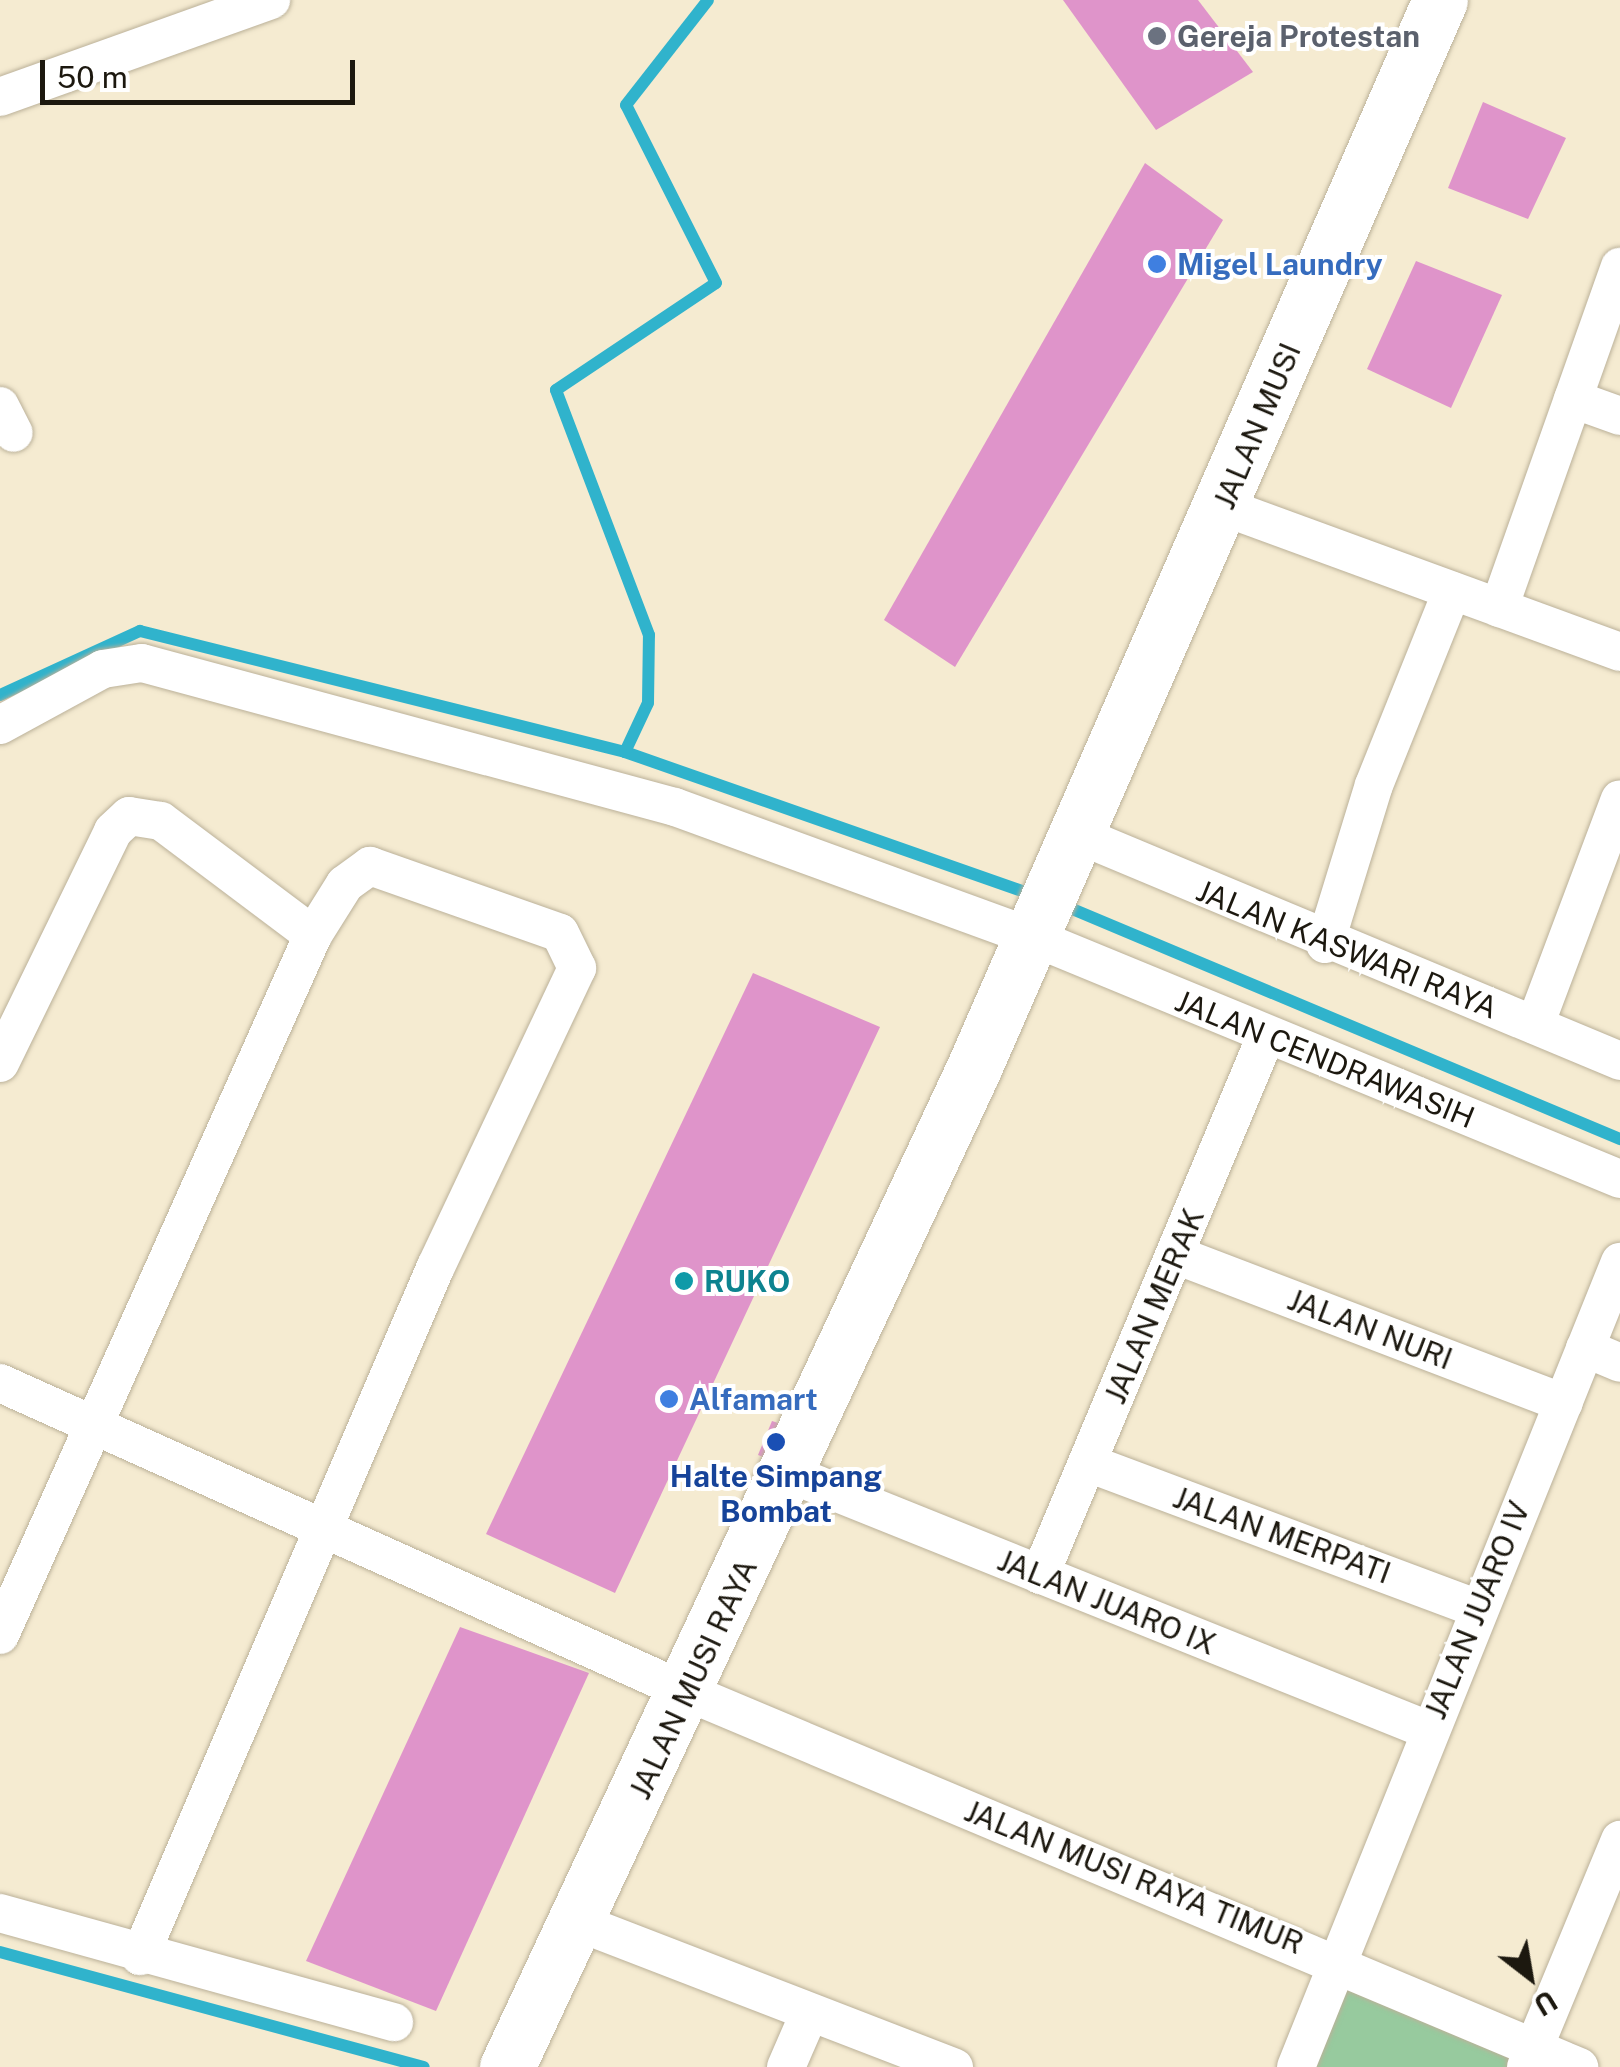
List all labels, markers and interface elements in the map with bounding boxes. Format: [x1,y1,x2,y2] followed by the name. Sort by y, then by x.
[1177,18,1420,54] place label: Gereja Protestan
[1146,25,1168,47] marker: Gereja Protestan
[45,40,360,102] scale bar
[57,59,128,95] text: 50 m
[1177,246,1383,282] place label: Migel Laundry
[1146,253,1168,275] marker: Migel Laundry
[1206,338,1308,514] street label: JALAN MUSI
[1191,872,1503,1026] street label: JALAN KASWARI RAYA
[1170,982,1480,1136] street label: JALAN CENDRAWASIH
[1097,1203,1211,1409] street label: JALAN MERAK
[704,1263,790,1299] place label: RUKO
[673,1270,695,1292] marker: RUKO
[1283,1281,1457,1377] street label: JALAN NURI
[689,1381,818,1417] place label: Alfamart
[658,1388,680,1410] marker: Alfamart
[765,1431,787,1453] marker: Halte Simpang Bombat
[670,1458,882,1528] place label: Halte Simpang Bombat
[1168,1479,1396,1591] street label: JALAN MERPATI
[1417,1496,1537,1724] street label: JALAN JUARO IV
[993,1542,1221,1662] street label: JALAN JUARO IX
[622,1553,764,1805] street label: JALAN MUSI RAYA
[959,1793,1309,1961] street label: JALAN MUSI RAYA TIMUR
[1480,1927,1580,2027] north arrow
[1529,1984,1563,2023] text: U

